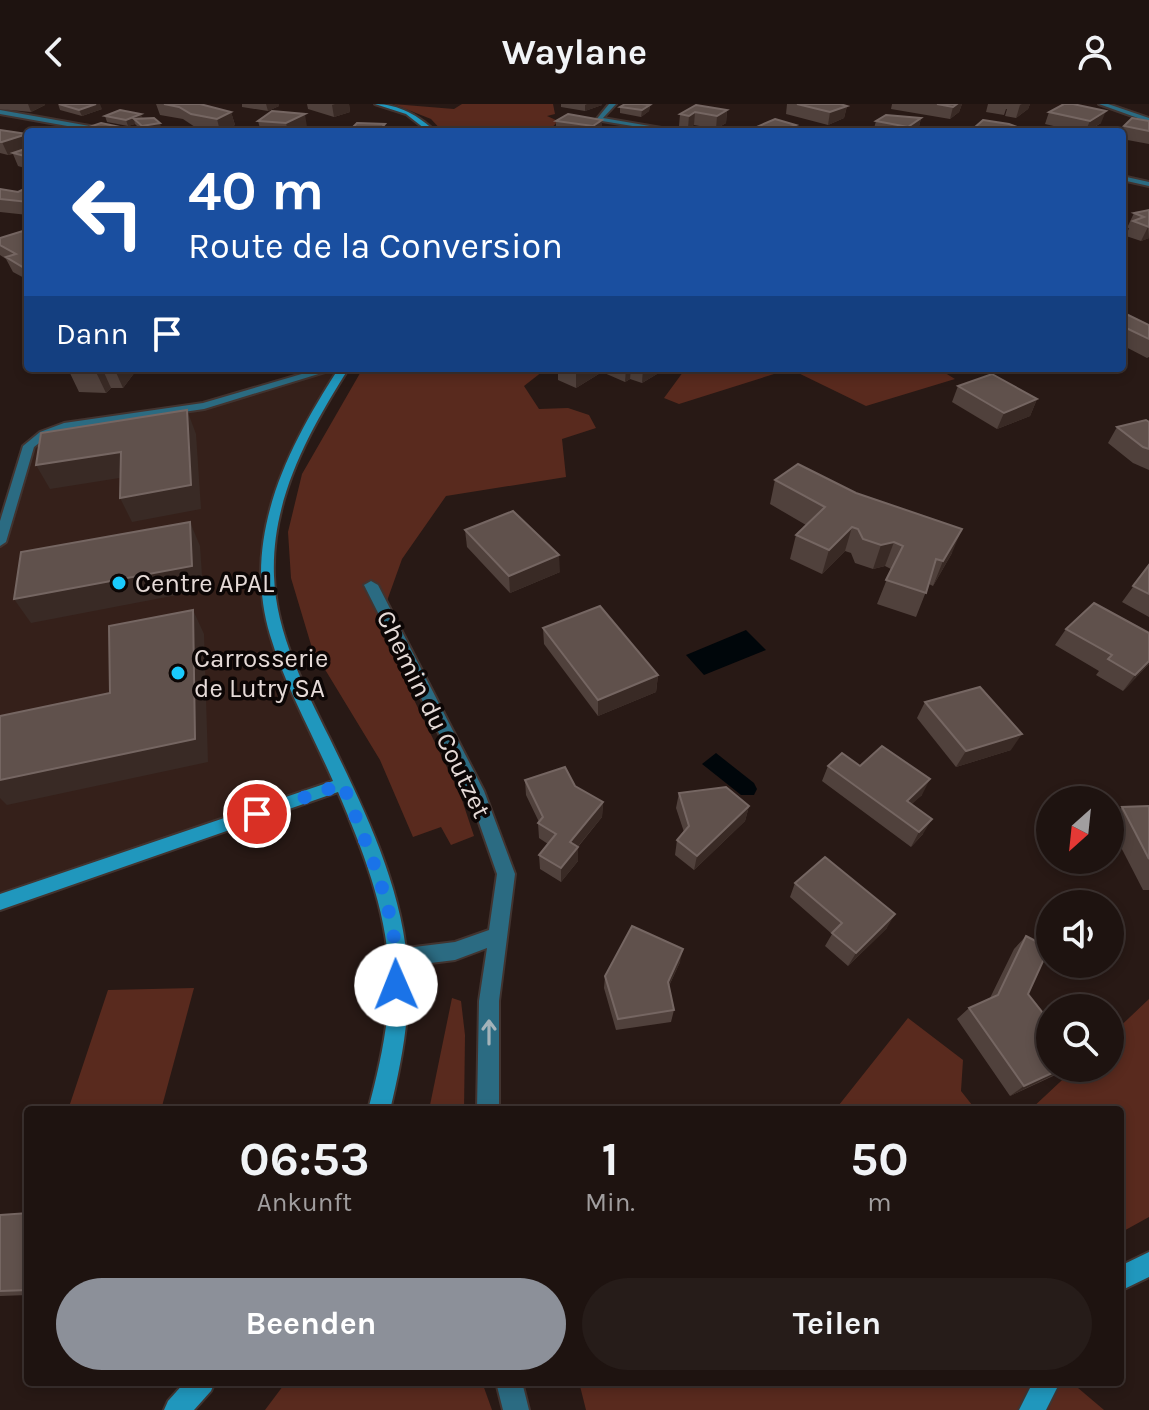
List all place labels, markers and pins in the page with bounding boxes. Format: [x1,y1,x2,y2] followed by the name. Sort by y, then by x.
[135,568,274,599] place label: Centre APAL
[110,574,128,592] marker: Centre APAL
[194,643,328,704] place label: Carrosserie de Lutry SA
[169,664,187,682] marker: Carrosserie de Lutry SA
[223,780,291,848] pin

